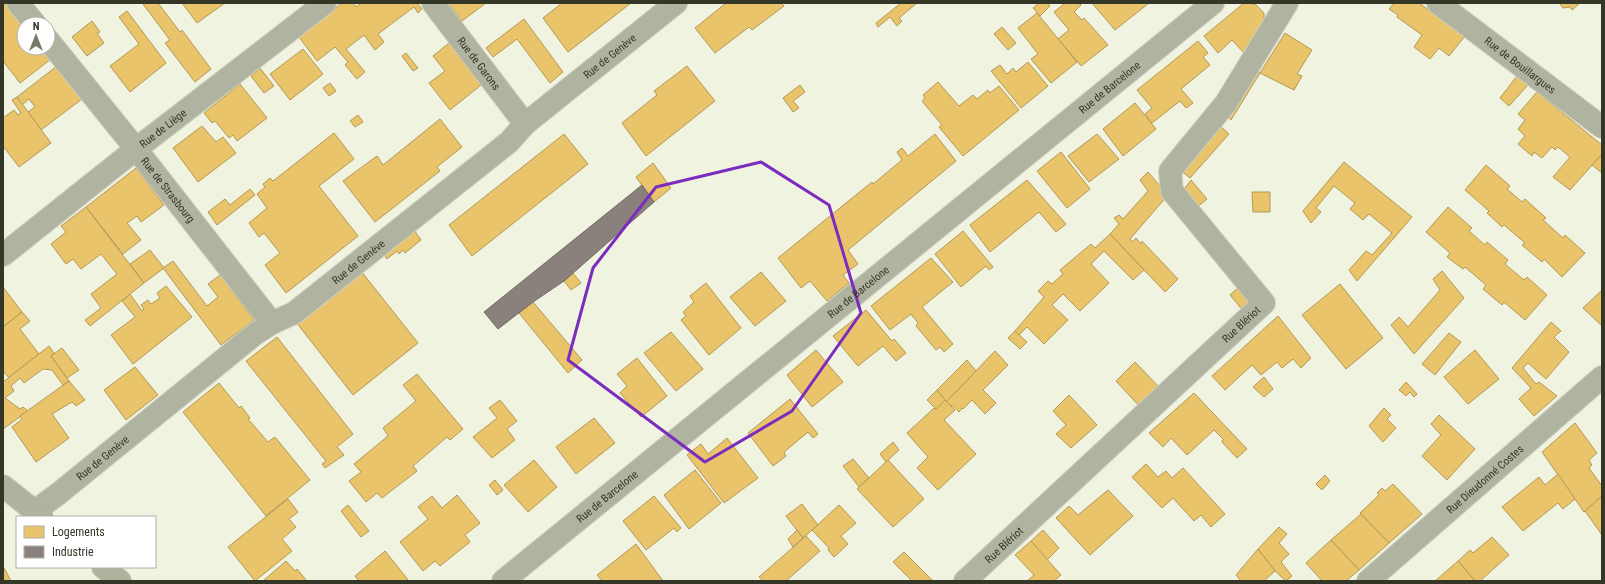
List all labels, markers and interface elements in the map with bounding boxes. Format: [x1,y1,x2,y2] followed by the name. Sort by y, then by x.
[16,16,56,56] north arrow
[33,20,40,33] text: N
[581,31,639,81] street label: Rue de Genève
[1482,34,1558,96] street label: Rue de Bouillargues
[455,35,503,92] street label: Rue de Garons
[1076,58,1143,116] street label: Rue de Barcelone
[137,106,189,150] street label: Rue de Liège
[138,155,198,225] street label: Rue de Strasbourg
[329,237,387,287] street label: Rue de Genève
[825,263,892,321] street label: Rue de Barcelone
[1219,303,1263,345] street label: Rue Blériot
[74,433,131,483] street label: Rue de Genève
[1444,442,1526,516] street label: Rue Dieudonné Costes
[574,468,640,525] street label: Rue de Barcelone
[16,516,156,568] legend
[982,524,1026,566] street label: Rue Blériot
[52,525,105,539] text: Logements
[52,545,94,559] text: Industrie

